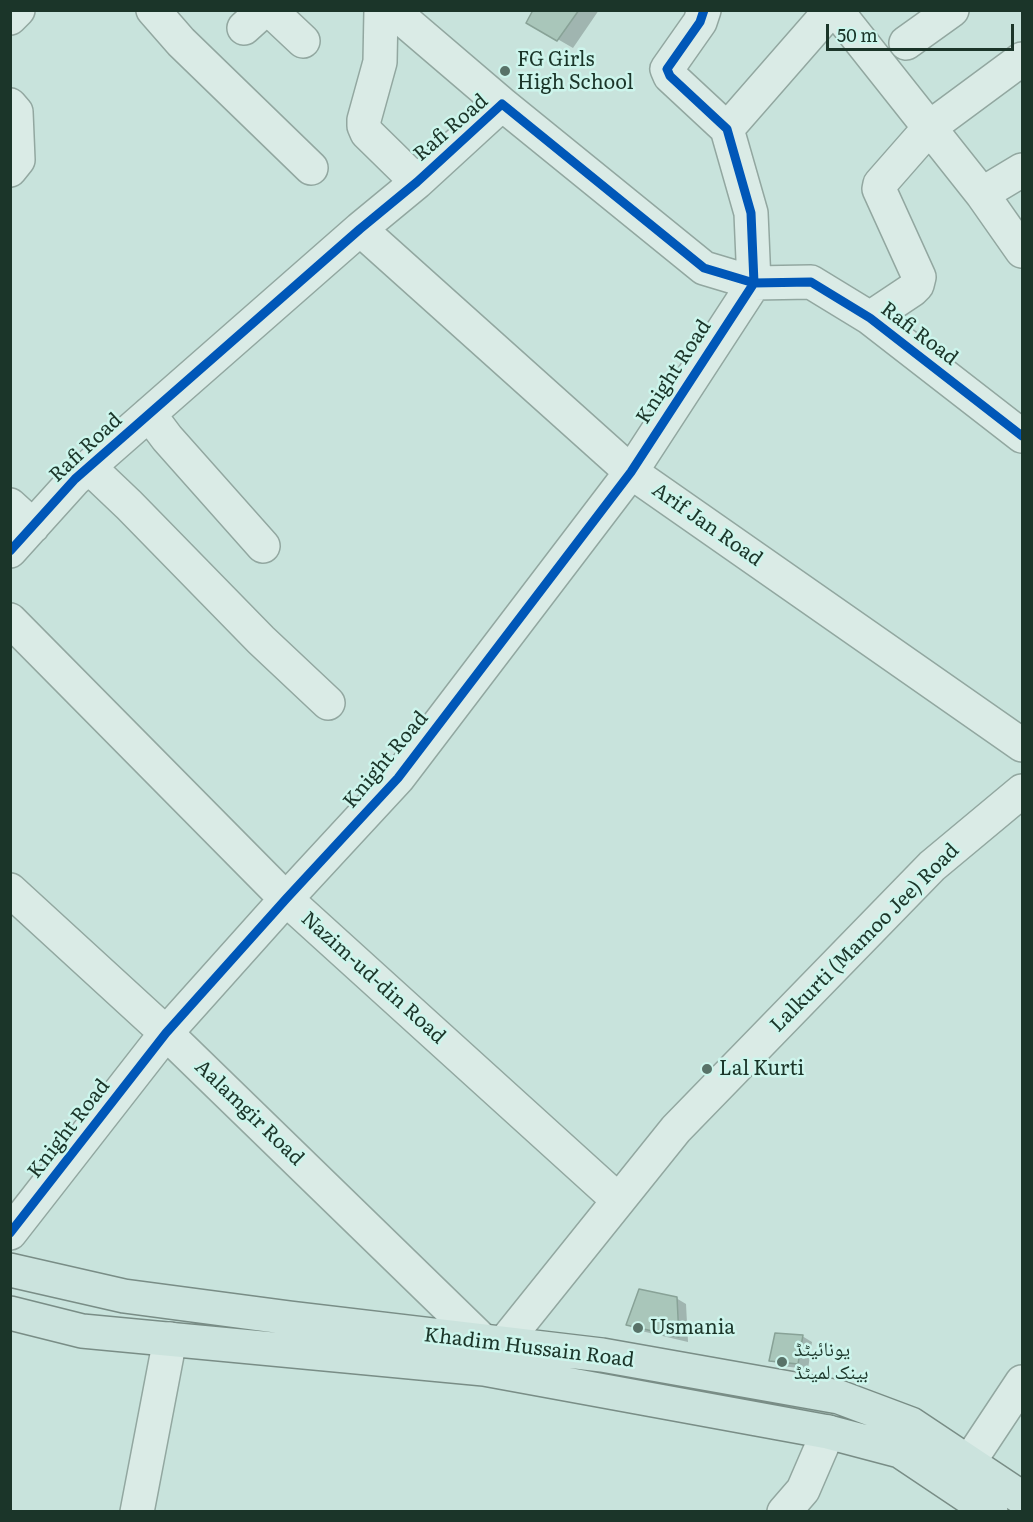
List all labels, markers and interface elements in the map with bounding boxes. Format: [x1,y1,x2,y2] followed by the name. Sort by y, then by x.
[829,12,1016,50] scale bar
[837,21,878,48] text: 50 m
[517,48,633,95] place label: FG Girls High School
[498,64,512,78] marker: FG Girls High School
[409,89,493,167] street label: Rafi Road
[876,297,962,371] street label: Rafi Road
[631,315,717,429] street label: Knight Road
[45,408,127,488] street label: Rafi Road
[647,478,767,572] street label: Arif Jan Road
[339,707,433,813] street label: Knight Road
[766,839,964,1037] street label: Lalkurti (Mamoo Jee) Road
[296,907,450,1049] street label: Nazim-ud-din Road
[190,1055,308,1171] street label: Aalamgir Road
[719,1057,804,1081] place label: Lal Kurti
[700,1062,714,1076] marker: Lal Kurti
[23,1075,115,1183] street label: Knight Road
[650,1316,735,1340] place label: Usmania
[631,1321,645,1335] marker: Usmania
[423,1323,635,1373] street label: Khadim Hussain Road
[794,1338,868,1385] place label: یونائیٹڈ بینک لمیٹڈ
[775,1355,789,1369] marker: یونائیٹڈ بینک لمیٹڈ

